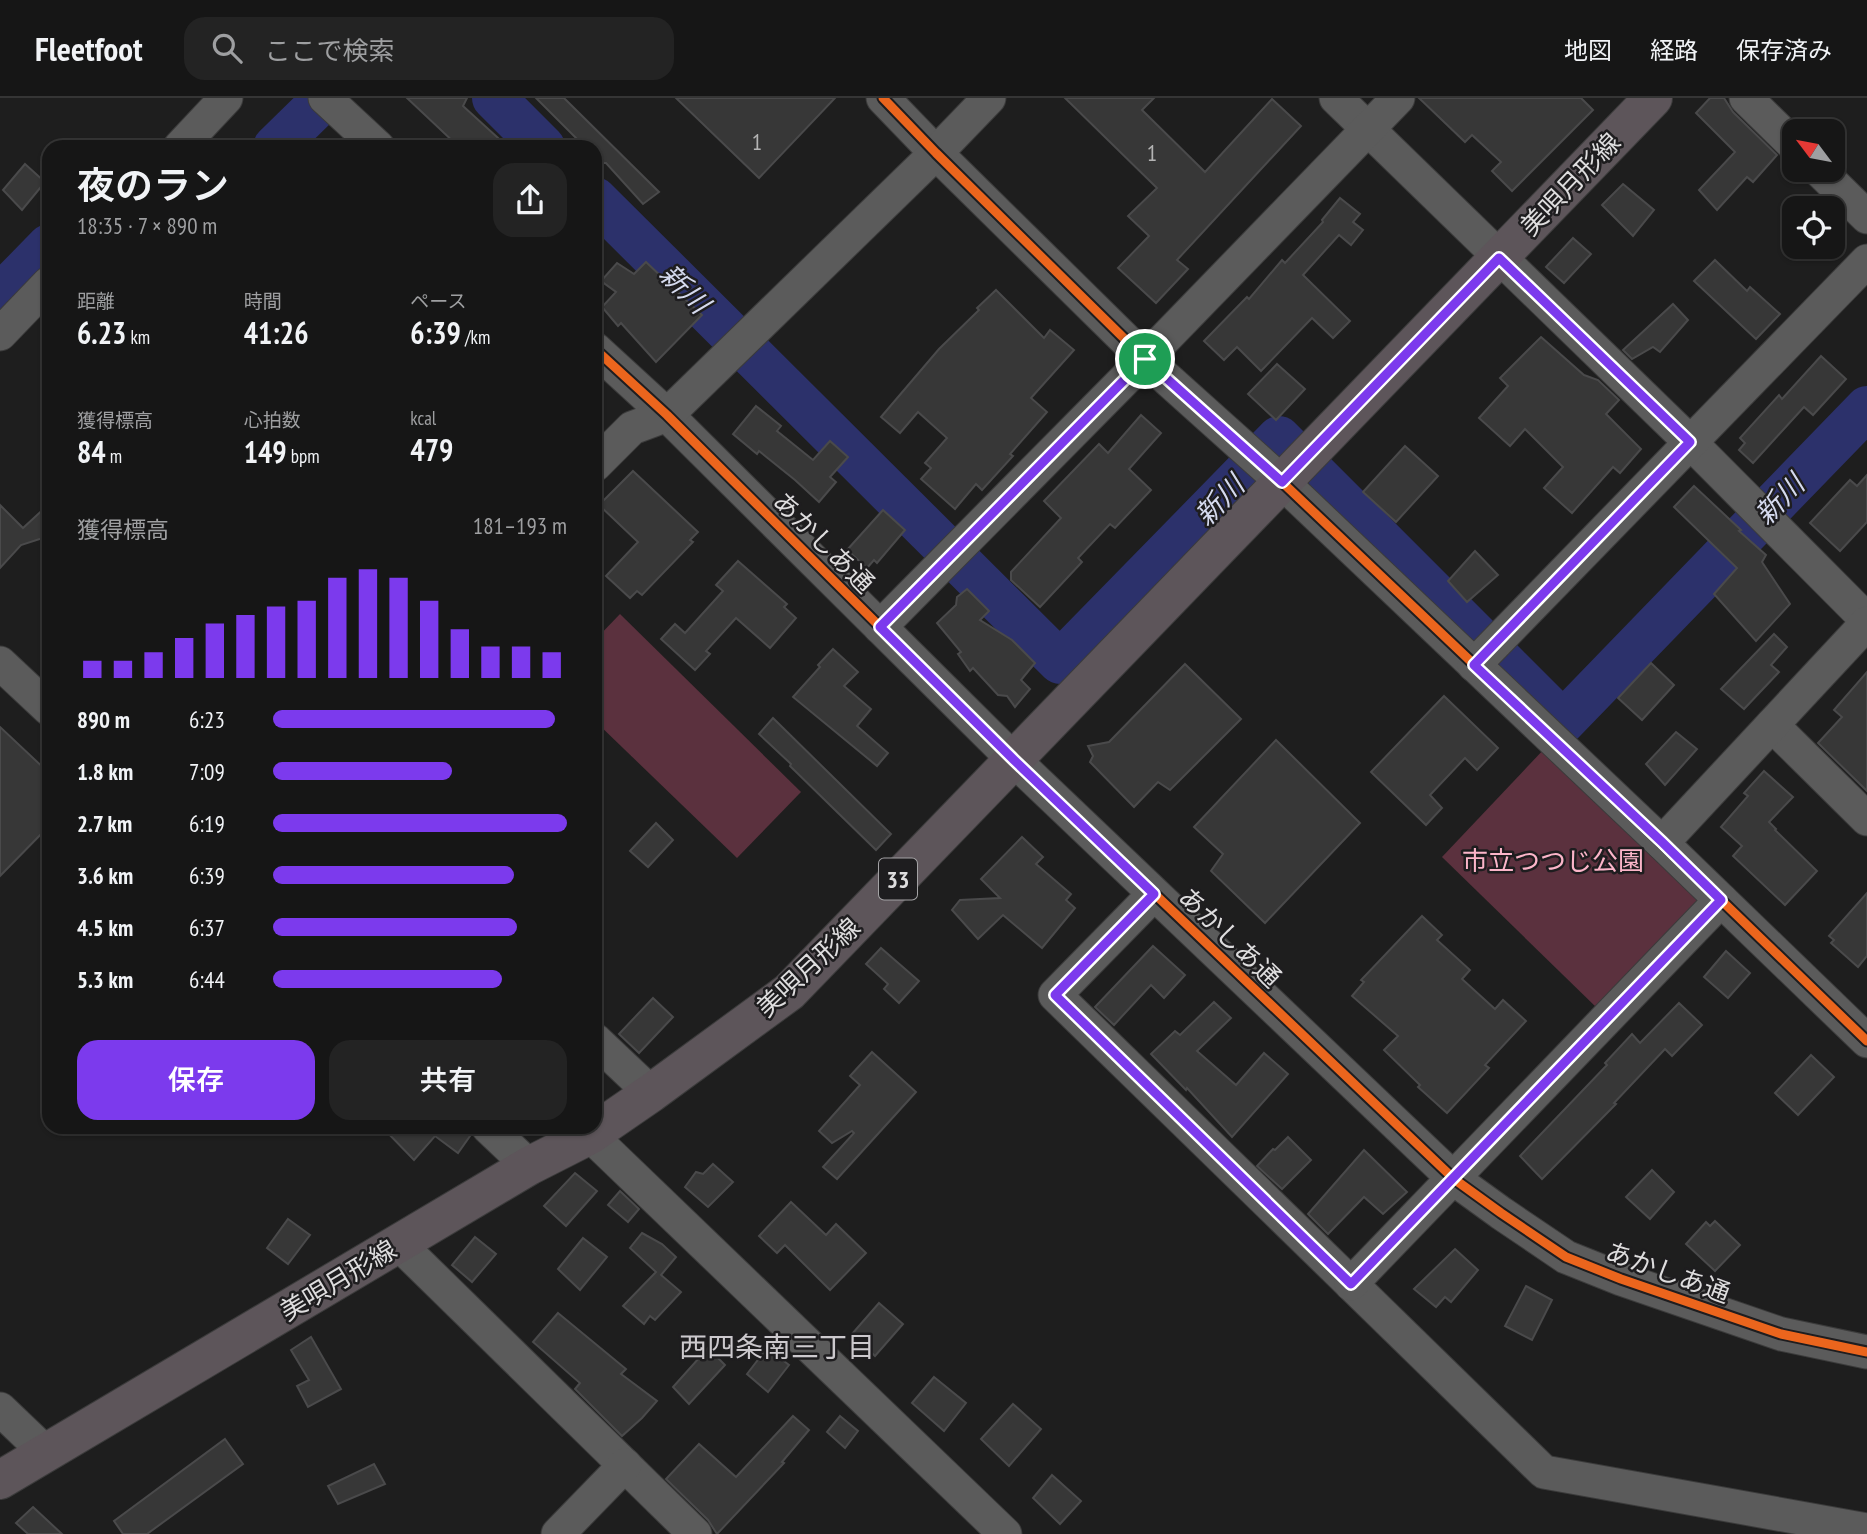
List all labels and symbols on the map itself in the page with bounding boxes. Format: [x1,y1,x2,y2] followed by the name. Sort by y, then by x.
[1782,119,1844,182] north arrow
[1513,126,1627,242] street label: 美唄月形線
[752,127,762,156] house number: 1
[1147,138,1157,167] house number: 1
[652,255,720,323] water label: 新川
[1115,329,1175,389] pin
[1746,464,1814,532] water label: 新川
[1186,465,1254,533] water label: 新川
[766,484,882,600] street label: あかしあ通
[1462,844,1644,877] park label: 市立つつじ公園
[879,858,917,900] road number: 33
[1172,880,1288,994] street label: あかしあ通
[749,911,867,1023] street label: 美唄月形線
[274,1232,402,1328] street label: 美唄月形線
[1601,1234,1735,1310] street label: あかしあ通
[679,1328,875,1365] district label: 西四条南三丁目

